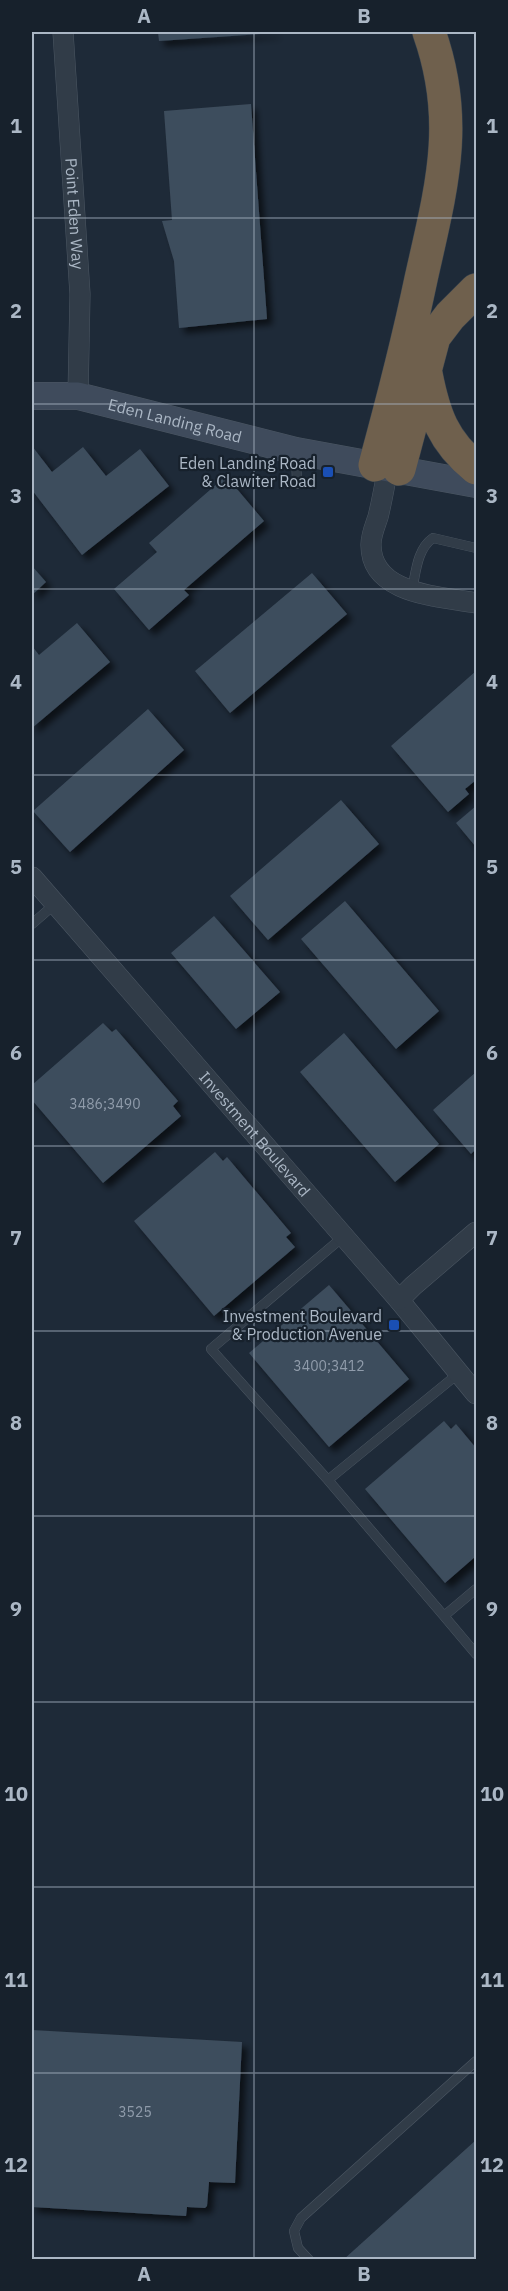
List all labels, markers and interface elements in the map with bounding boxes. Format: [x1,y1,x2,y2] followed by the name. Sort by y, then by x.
[137,2,151,29] text: A
[357,2,371,29] text: B
[10,112,22,139] text: 1
[486,112,498,139] text: 1
[61,157,88,270] street label: Point Eden Way
[10,297,22,324] text: 2
[486,297,498,324] text: 2
[106,394,244,447] street label: Eden Landing Road
[179,453,316,491] place label: Eden Landing Road & Clawiter Road
[321,465,335,479] marker: Eden Landing Road & Clawiter Road
[10,482,22,509] text: 3
[486,482,498,509] text: 3
[10,668,22,695] text: 4
[486,668,498,695] text: 4
[10,853,22,880] text: 5
[486,853,498,880] text: 5
[10,1039,22,1066] text: 6
[486,1039,498,1066] text: 6
[195,1067,315,1201] street label: Investment Boulevard
[69,1095,141,1113] house number: 3486;3490
[10,1224,22,1251] text: 7
[486,1224,498,1251] text: 7
[223,1306,382,1344] place label: Investment Boulevard & Production Avenue
[387,1318,401,1332] marker: Investment Boulevard & Production Avenue
[293,1357,365,1375] house number: 3400;3412
[10,1409,22,1436] text: 8
[486,1409,498,1436] text: 8
[10,1595,22,1622] text: 9
[486,1595,498,1622] text: 9
[4,1780,28,1807] text: 10
[480,1780,504,1807] text: 10
[4,1966,28,1993] text: 11
[480,1966,504,1993] text: 11
[118,2103,152,2121] house number: 3525
[4,2151,28,2178] text: 12
[480,2151,504,2178] text: 12
[137,2260,151,2287] text: A
[357,2260,371,2287] text: B

